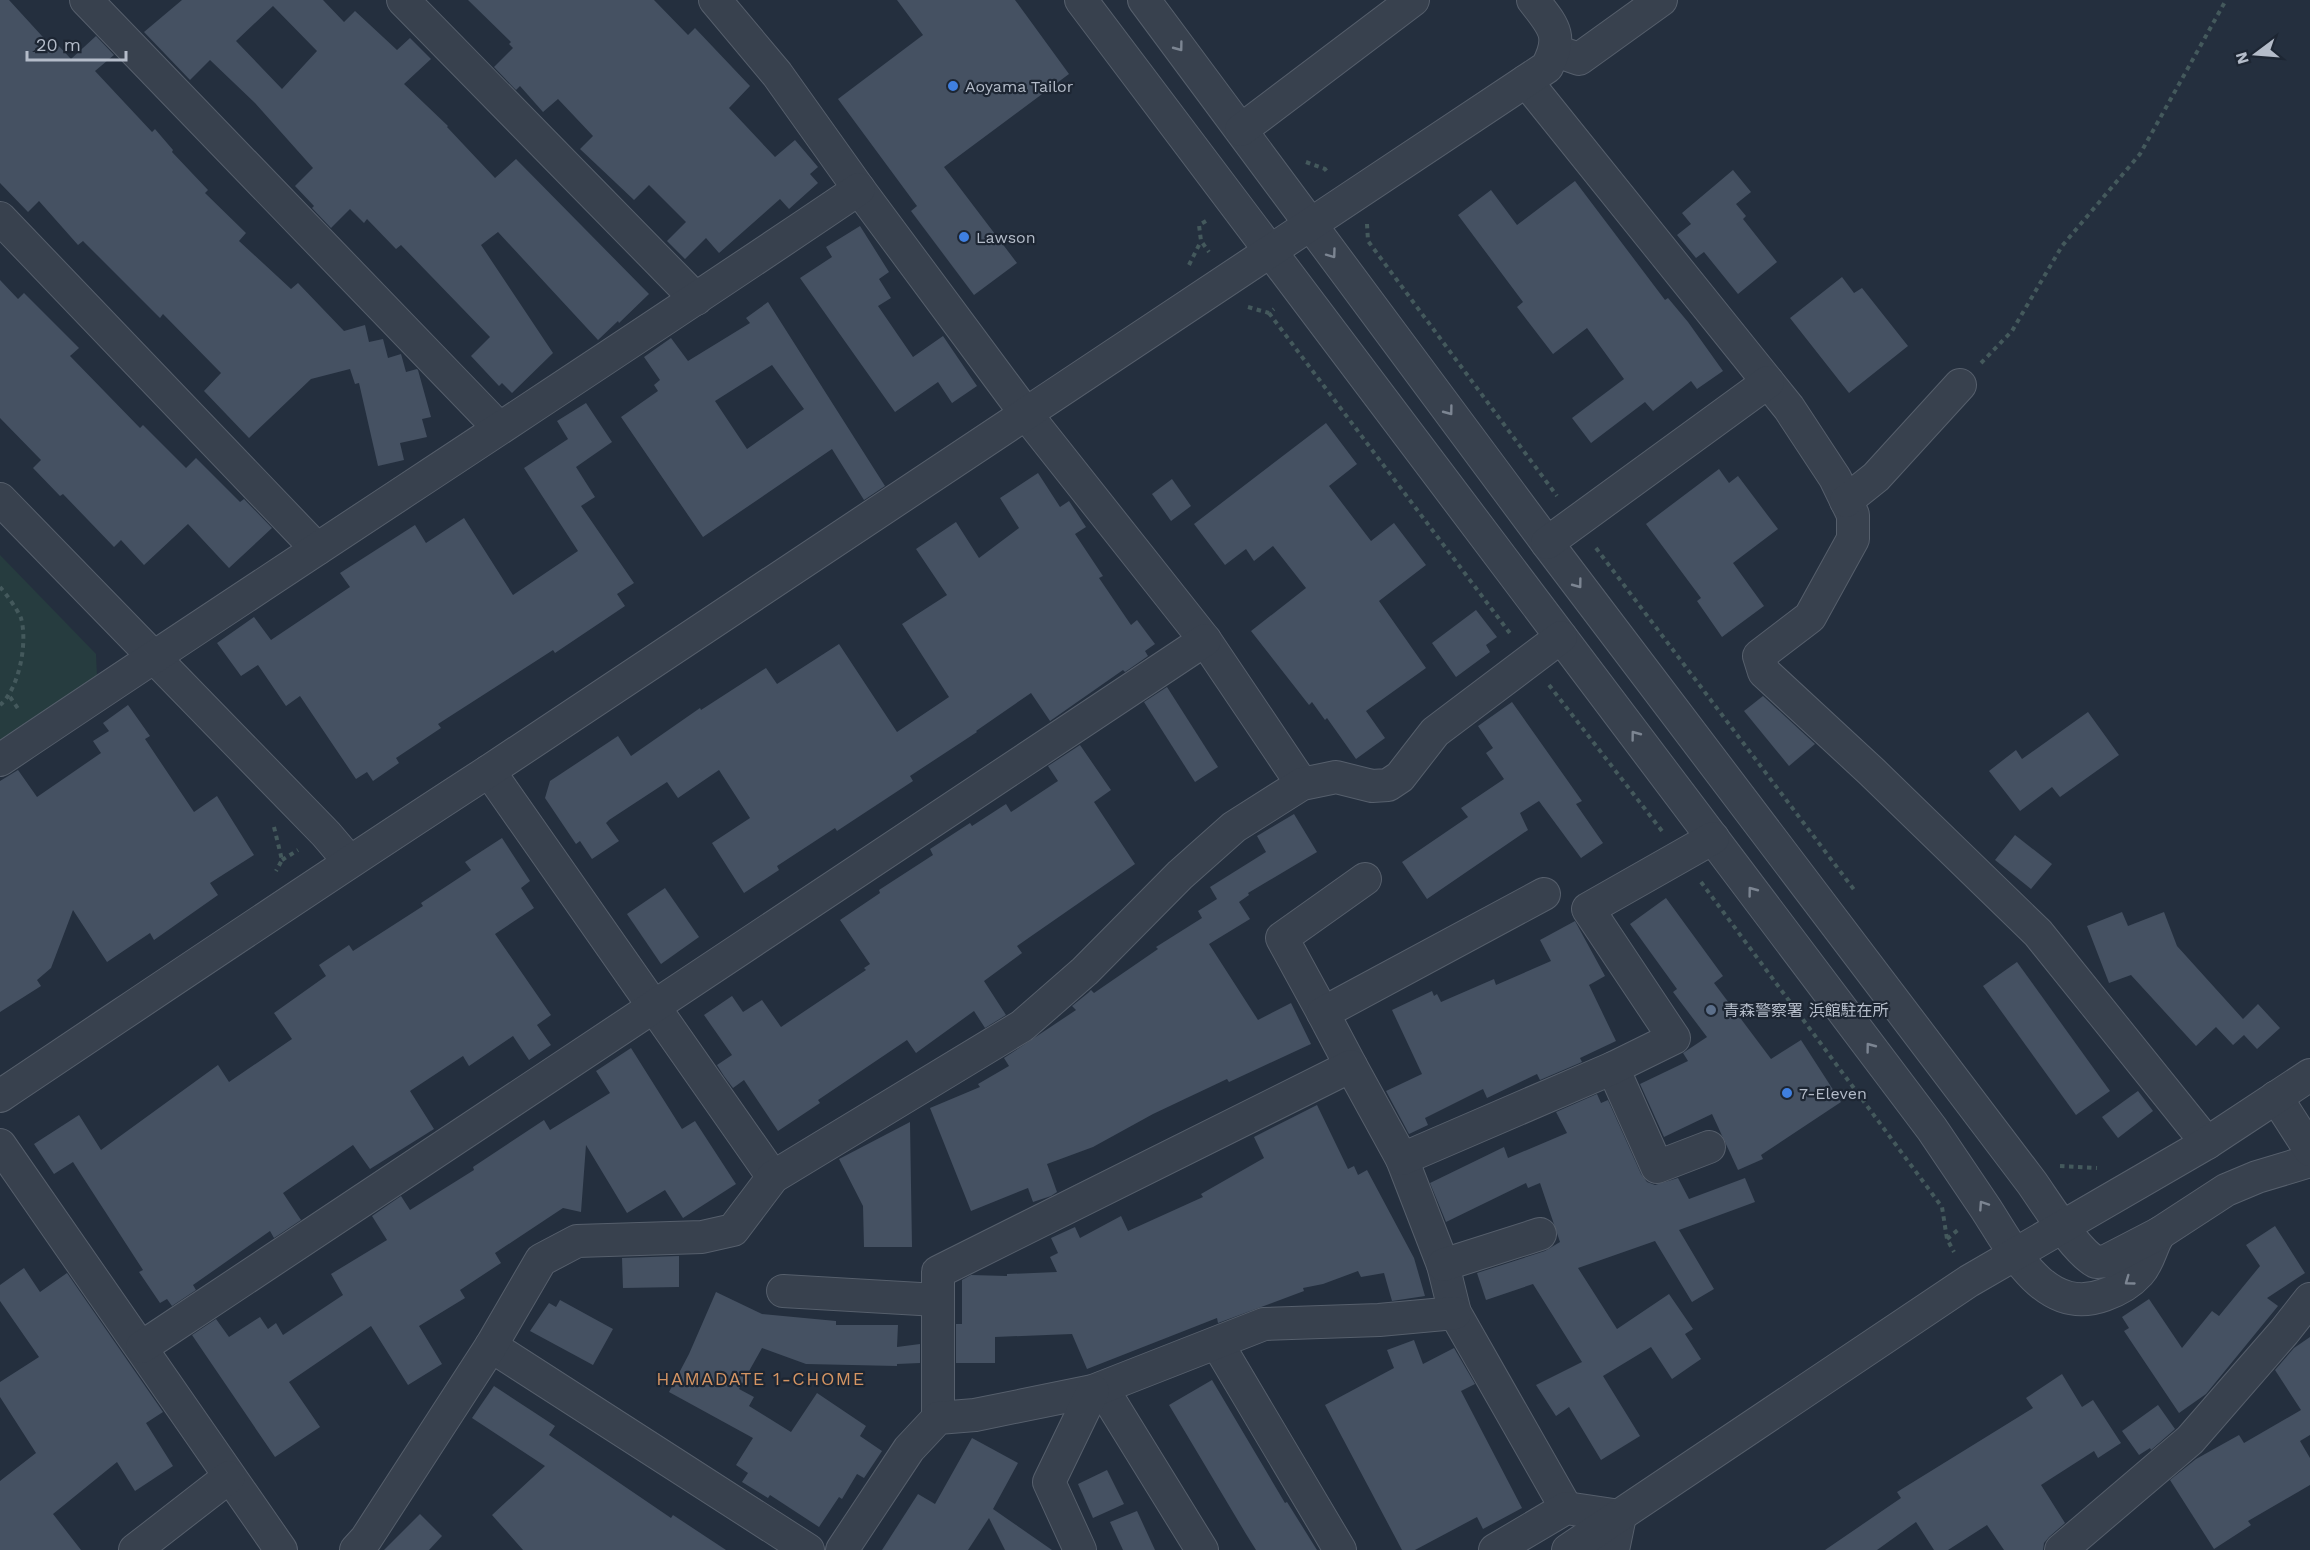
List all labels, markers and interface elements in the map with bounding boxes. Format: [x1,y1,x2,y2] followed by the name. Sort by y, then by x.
[27,24,126,62] scale bar
[2226,24,2286,84] north arrow
[36,34,81,55] text: 20 m
[1172,40,1183,51] one-way arrow
[2231,50,2253,66] text: N
[965,77,1074,96] place label: Aoyama Tailor
[946,79,960,93] marker: Aoyama Tailor
[976,228,1036,247] place label: Lawson
[957,230,971,244] marker: Lawson
[1325,248,1336,259] one-way arrow
[1441,404,1452,415] one-way arrow
[1571,577,1582,588] one-way arrow
[1632,731,1643,742] one-way arrow
[1749,887,1760,898] one-way arrow
[1723,1001,1888,1020] place label: 青森警察署 浜館駐在所
[1704,1003,1718,1017] marker: 青森警察署 浜館駐在所
[1866,1042,1877,1053] one-way arrow
[1799,1084,1867,1103] place label: 7-Eleven
[1780,1086,1794,1100] marker: 7-Eleven
[1979,1201,1990,1212] one-way arrow
[2124,1274,2135,1285] one-way arrow
[656,1368,866,1389] district label: HAMADATE 1-CHOME

